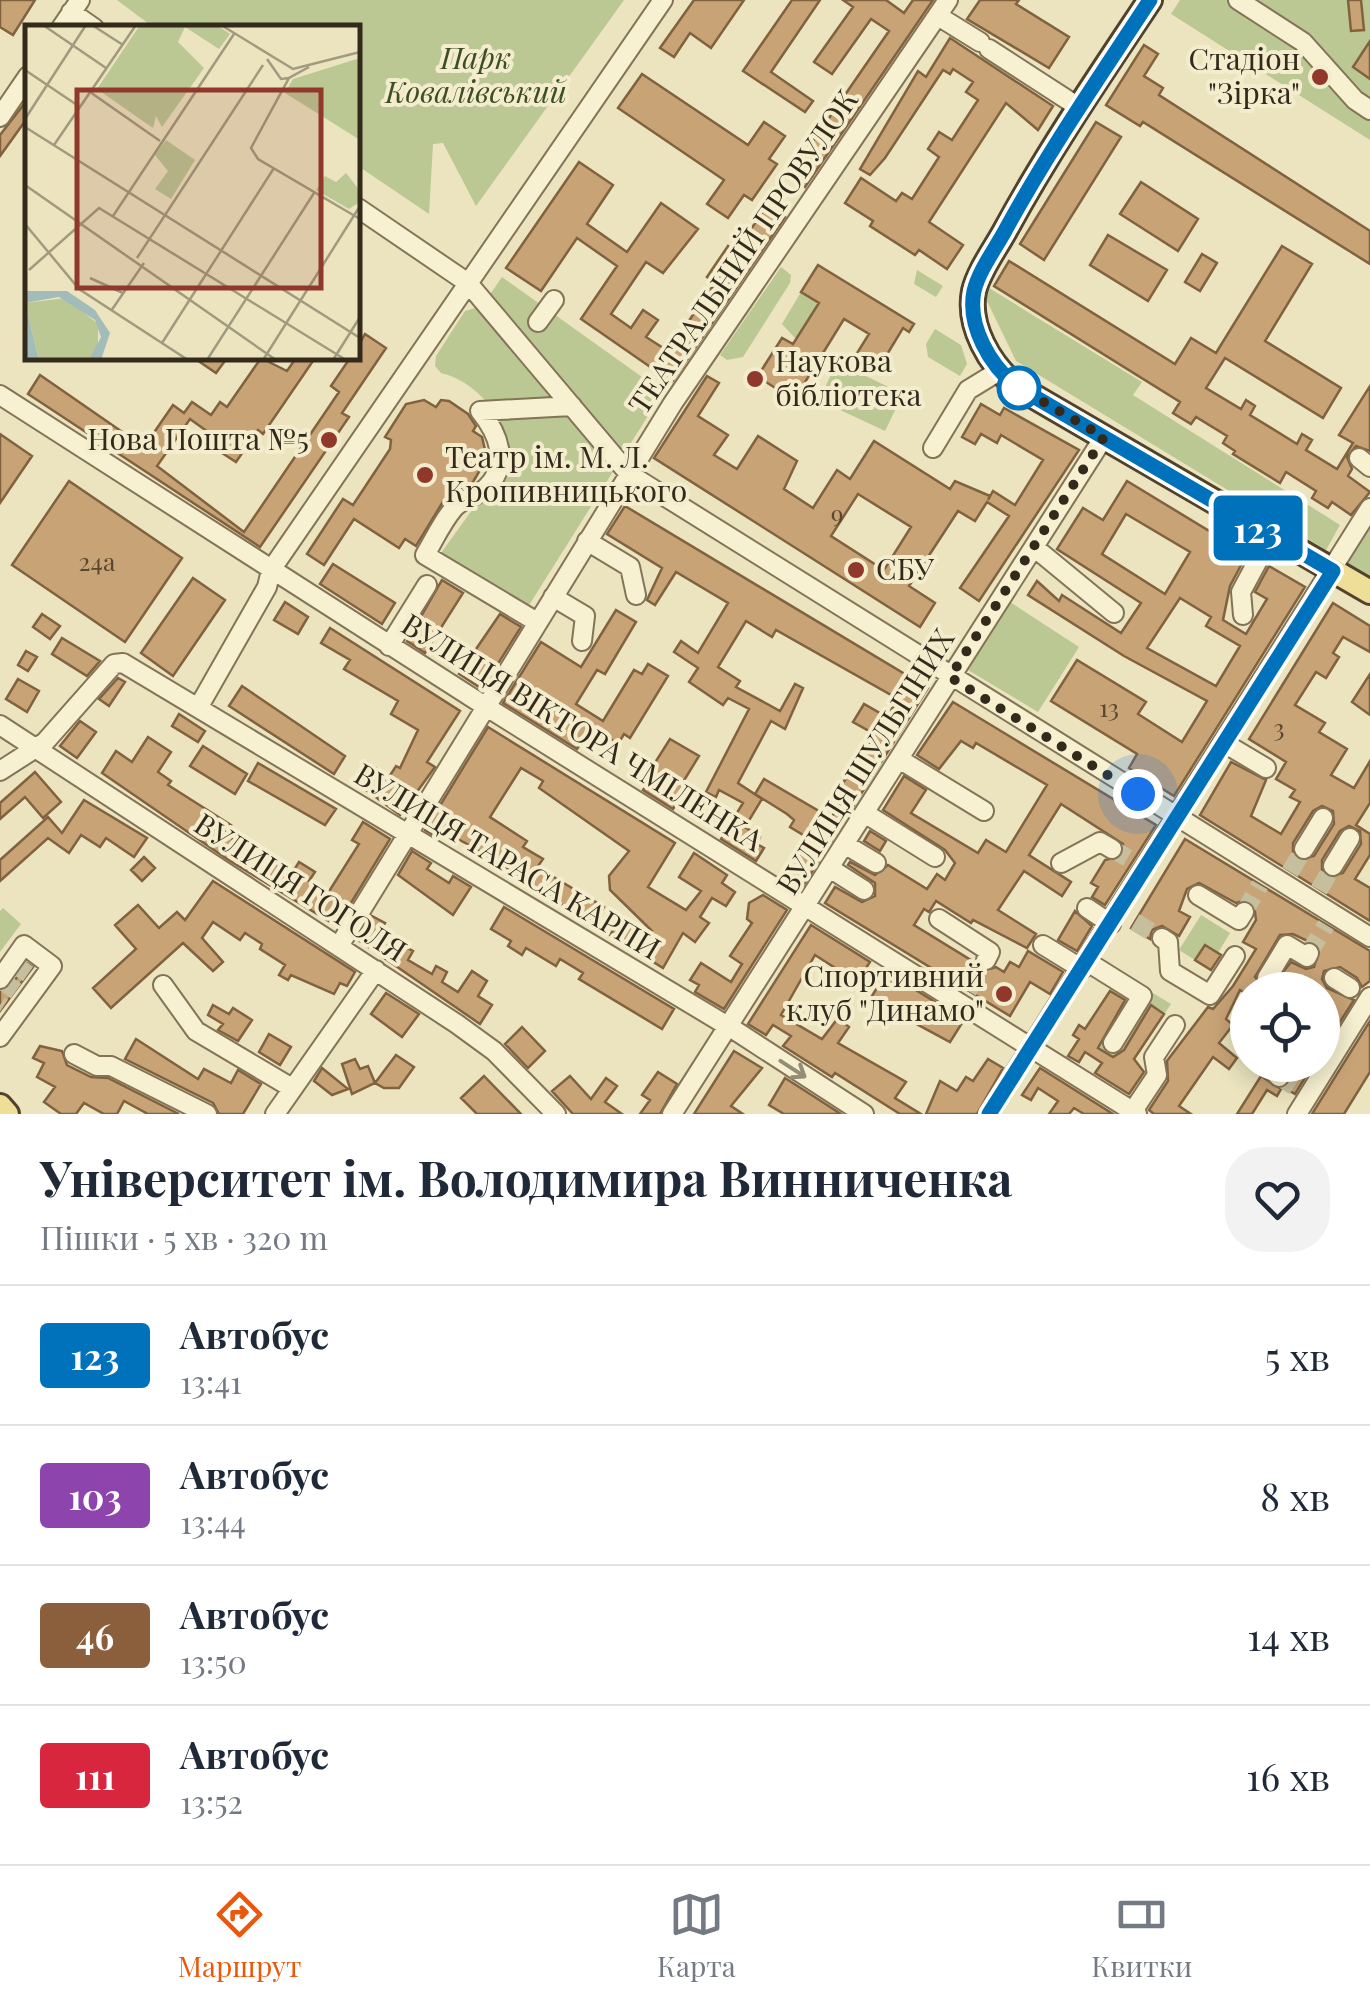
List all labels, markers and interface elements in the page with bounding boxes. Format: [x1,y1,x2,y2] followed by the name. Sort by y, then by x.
[25,25,360,360] inset map
[384,37,568,111] park label: Парк Ковалівський
[1189,38,1300,112] place label: Стадіон "Зірка"
[1309,66,1331,88] marker: Стадіон "Зірка"
[619,81,866,421] street label: ТЕАТРАЛЬНИЙ ПРОВУЛОК
[775,340,921,414] place label: Наукова бібліотека
[998,367,1040,409] unlabelled marker
[744,368,766,390] marker: Наукова бібліотека
[87,418,309,458] place label: Нова Пошта №5
[318,429,340,451] marker: Нова Пошта №5
[445,436,687,510] place label: Театр ім. М. Л. Кропивницького
[414,464,436,486] marker: Театр ім. М. Л. Кропивницького
[831,496,843,529] house number: 9
[1200,496,1316,560] line badge: 123
[1234,505,1282,552] text: 123
[79,544,116,577] house number: 24а
[876,548,935,588] place label: СБУ
[845,559,867,581] marker: СБУ
[395,603,772,860] street label: ВУЛИЦЯ ВІКТОРА ЧМІЛЕНКА
[766,621,962,901] street label: ВУЛИЦЯ ШУЛЬГІНИХ
[1099,690,1119,723] house number: 13
[1273,710,1285,743] house number: 3
[348,753,668,968] street label: ВУЛИЦЯ ТАРАСА КАРПИ
[1113,769,1163,819] your location
[187,803,415,970] street label: ВУЛИЦЯ ГОГОЛЯ
[786,955,984,1029] place label: Спортивний клуб "Динамо"
[1230,972,1340,1082] map controls
[1230,972,1340,1082] button: locate
[993,983,1015,1005] marker: Спортивний клуб "Динамо"
[778,1058,807,1079] one-way arrow
[40,1145,1012,1209] text: Університет ім. Володимира Винниченка
[1225,1147,1330,1252] button: heart
[40,1215,328,1258] text: Пішки · 5 хв · 320 m
[180,1308,329,1359] text: Автобус
[1265,1330,1330,1381] text: 5 хв
[71,1332,119,1379] text: 123
[180,1359,242,1402] text: 13:41
[180,1448,329,1499] text: Автобус
[1260,1470,1330,1521] text: 8 хв
[68,1472,122,1519] text: 103
[180,1499,246,1542] text: 13:44
[180,1588,329,1639] text: Автобус
[1247,1610,1330,1661] text: 14 хв
[76,1612,114,1659] text: 46
[180,1639,247,1682] text: 13:50
[180,1728,329,1779] text: Автобус
[1246,1750,1330,1801] text: 16 хв
[75,1752,115,1799] text: 111
[180,1779,243,1822] text: 13:52
[178,1887,301,1984] tab: Маршрут
[657,1887,736,1984] tab: Карта
[1091,1887,1192,1984] tab: Квитки

